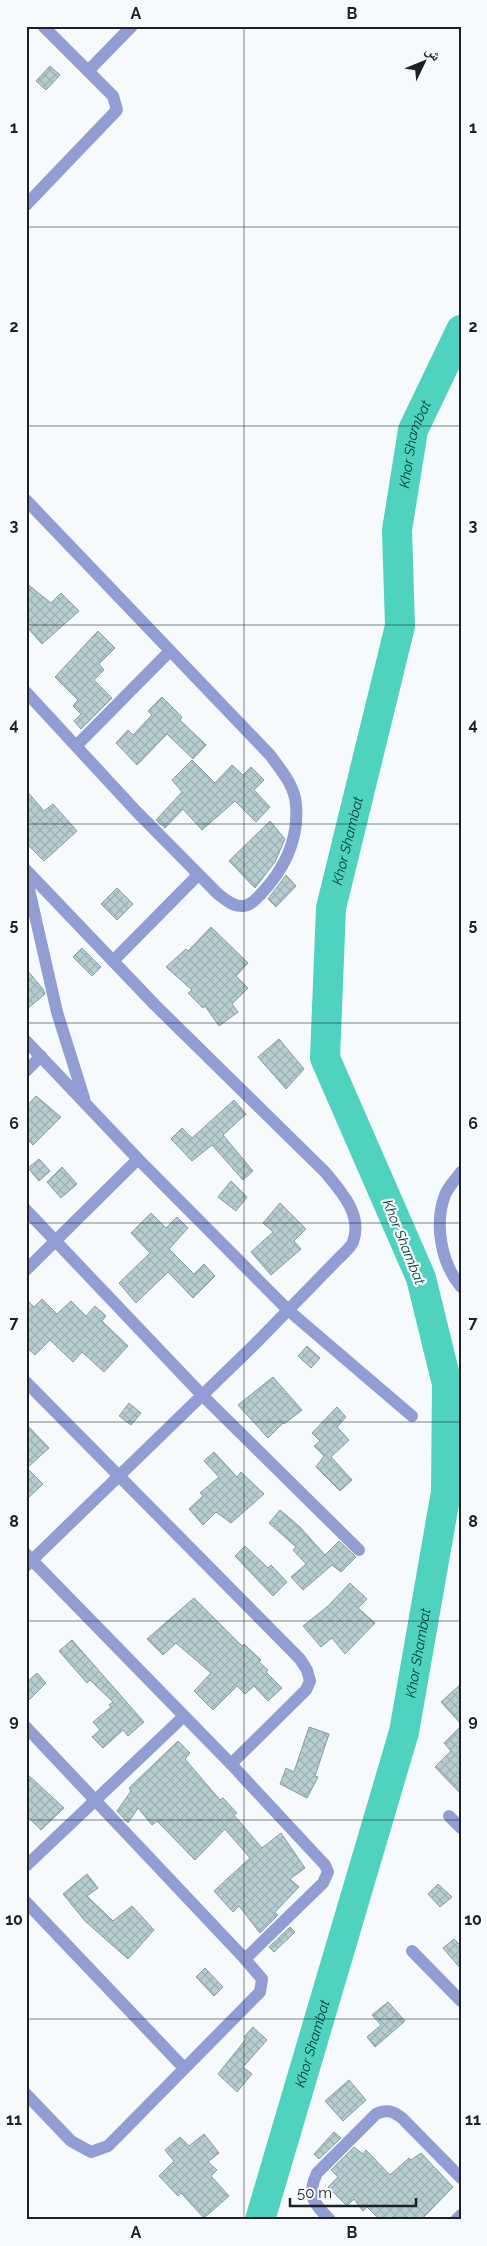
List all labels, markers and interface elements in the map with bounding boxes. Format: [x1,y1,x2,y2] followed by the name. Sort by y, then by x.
[131,4,142,23] text: A
[347,4,358,23] text: B
[400,38,450,88] north arrow
[422,42,445,65] text: ش
[10,118,18,137] text: 1
[469,118,477,137] text: 1
[9,317,19,336] text: 2
[468,317,478,336] text: 2
[396,397,434,489] water label: Khor Shambat
[10,516,19,535] text: 3
[469,516,478,535] text: 3
[9,715,19,734] text: 4
[468,715,478,734] text: 4
[329,794,366,887] water label: Khor Shambat
[10,915,19,934] text: 5
[469,915,478,934] text: 5
[9,1114,19,1133] text: 6
[468,1114,478,1133] text: 6
[380,1197,429,1287] water label: Khor Shambat
[10,1313,19,1332] text: 7
[469,1313,478,1332] text: 7
[9,1512,19,1531] text: 8
[468,1512,478,1531] text: 8
[402,1607,434,1699] water label: Khor Shambat
[9,1711,19,1730] text: 9
[468,1711,478,1730] text: 9
[5,1910,23,1929] text: 10
[464,1910,482,1929] text: 10
[292,1997,333,2089] water label: Khor Shambat
[6,2110,22,2129] text: 11
[465,2110,481,2129] text: 11
[290,2176,416,2208] scale bar
[297,2184,332,2202] text: 50 m
[131,2223,142,2242] text: A
[347,2223,358,2242] text: B

